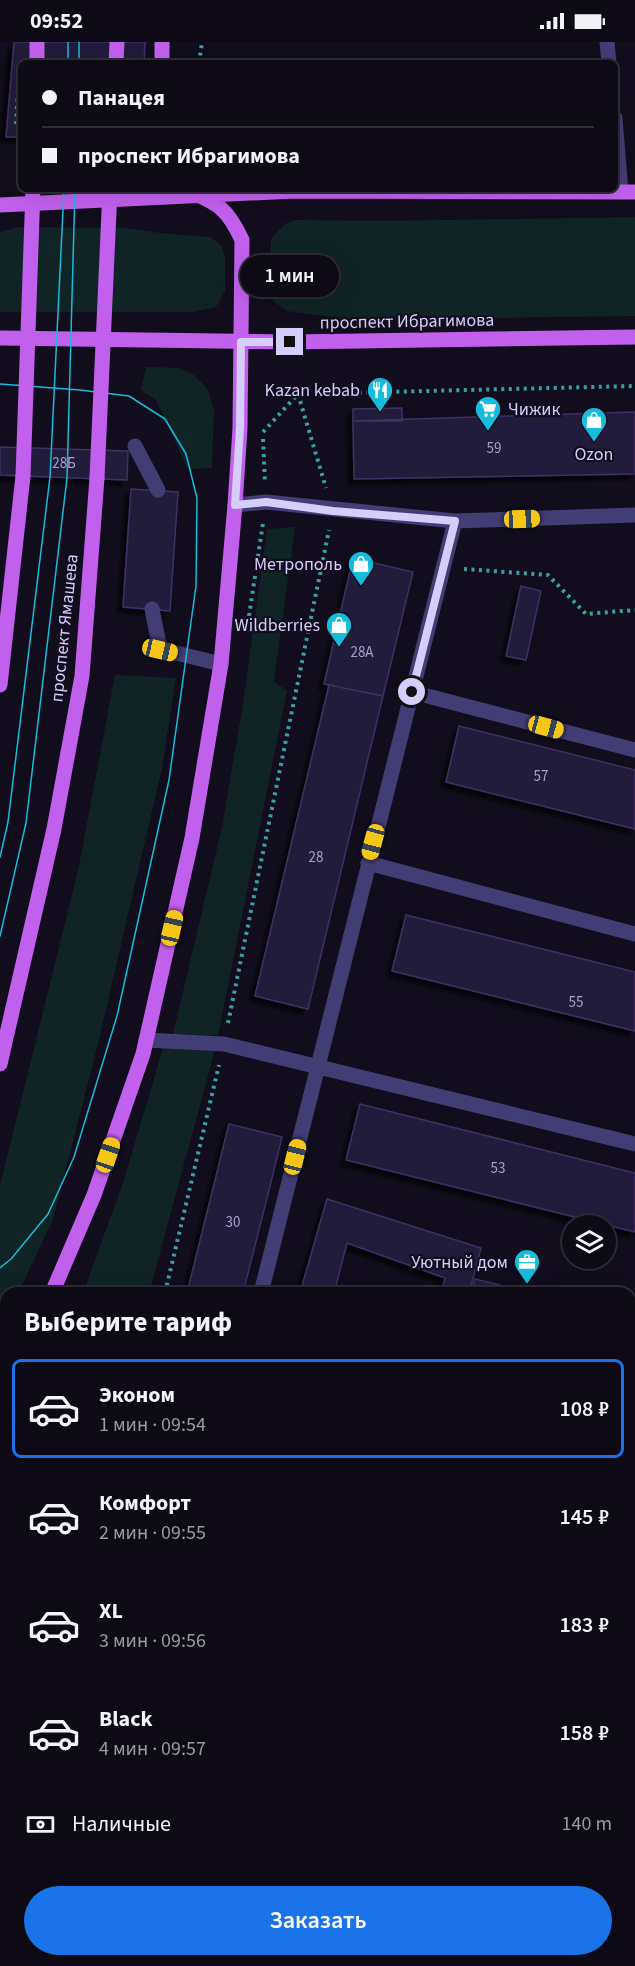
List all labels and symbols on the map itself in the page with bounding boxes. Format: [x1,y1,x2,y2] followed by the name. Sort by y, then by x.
[240,255,340,297] callout: 1 мин
[319,307,495,336] street label: проспект Ибрагимова
[276,328,303,355] route end
[365,375,395,413] restaurant icon: Kazan kebab
[265,378,360,403] place label: Kazan kebab
[473,394,503,432] supermarket icon: Чижик
[508,397,560,422] place label: Чижик
[579,405,609,443] shop icon: Ozon
[487,438,501,459] house number: 59
[575,442,613,467] place label: Ozon
[52,453,76,474] house number: 28Б
[504,509,540,529] car
[346,549,376,587] shop icon: Метрополь
[254,552,342,577] place label: Метрополь
[44,553,85,703] street label: проспект Ямашева
[324,610,354,648] shop icon: Wildberries
[235,613,320,638] place label: Wildberries
[140,637,180,663] car
[350,642,374,663] house number: 28А
[398,678,425,705] route start
[526,714,566,740] car
[534,766,548,787] house number: 57
[360,822,386,862] car
[309,847,323,868] house number: 28
[159,908,185,948] car
[569,992,583,1013] house number: 55
[94,1135,122,1175] car
[282,1137,308,1177] car
[491,1158,505,1179] house number: 53
[226,1212,240,1233] house number: 30
[512,1247,542,1285] office icon: Уютный дом
[411,1250,508,1275] place label: Уютный дом

